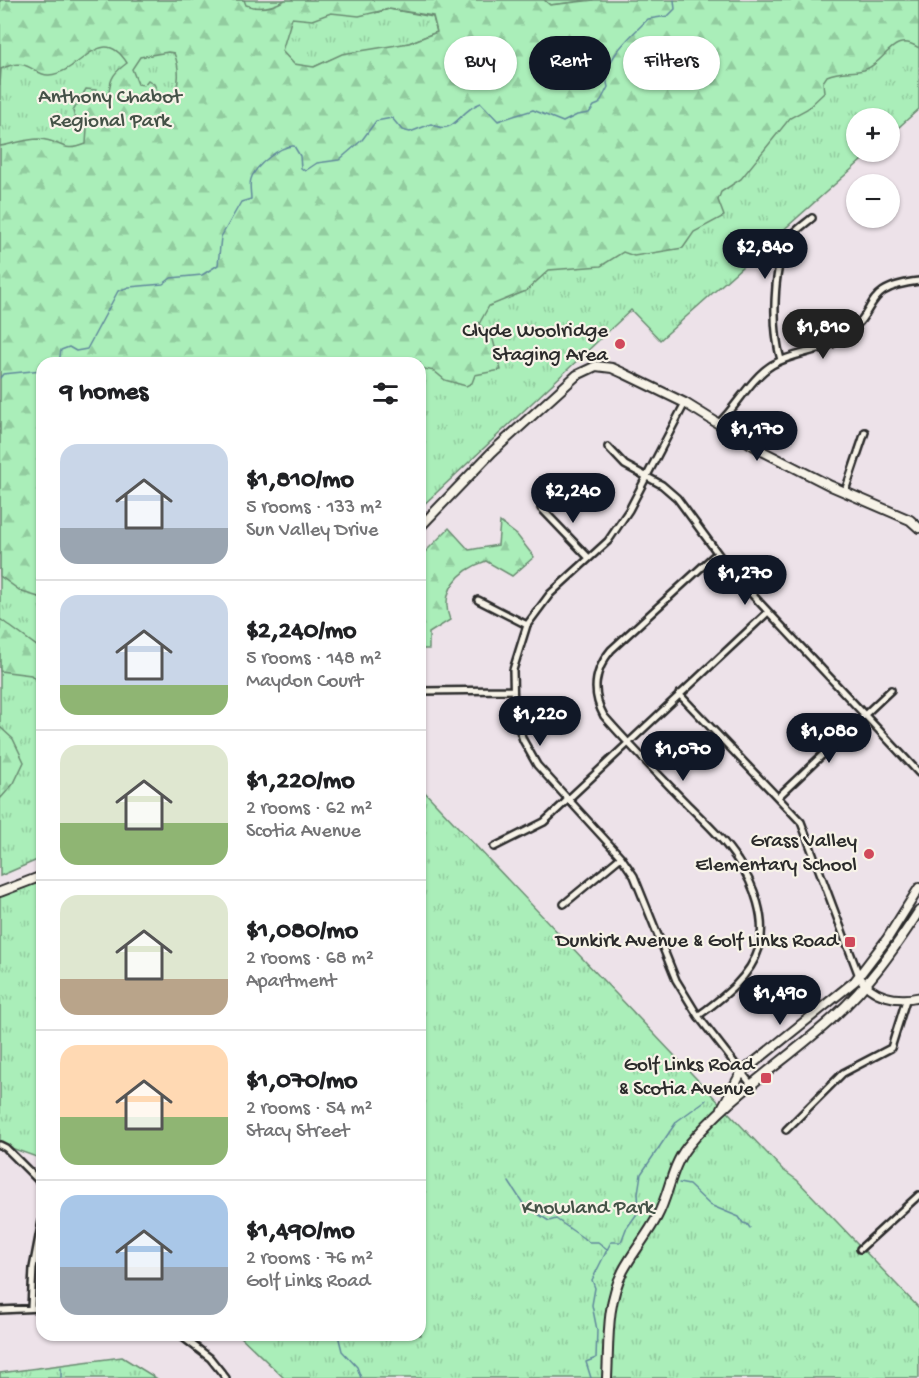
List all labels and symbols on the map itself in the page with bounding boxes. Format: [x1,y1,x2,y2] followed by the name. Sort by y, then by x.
[38,86,184,135] park label: Anthony Chabot Regional Park
[716,229,814,280] pin: $2,840
[774,309,872,360] pin: $1,810
[462,320,609,369] place label: Clyde Woolridge Staging Area
[613,337,627,351] marker: Clyde Woolridge Staging Area
[708,411,806,462] pin: $1,170
[524,473,622,524] pin: $2,240
[696,555,794,606] pin: $1,270
[491,696,589,747] pin: $1,220
[780,713,878,764] pin: $1,080
[634,731,732,782] pin: $1,070
[695,830,857,879] place label: Grass Valley Elementary School
[862,847,876,861] marker: Grass Valley Elementary School
[554,930,840,955] place label: Dunkirk Avenue & Golf Links Road
[843,935,857,949] marker: Dunkirk Avenue & Golf Links Road
[731,975,829,1026] pin: $1,490
[619,1054,756,1103] place label: Golf Links Road & Scotia Avenue
[759,1071,773,1085] marker: Golf Links Road & Scotia Avenue
[522,1197,657,1222] park label: Knowland Park

